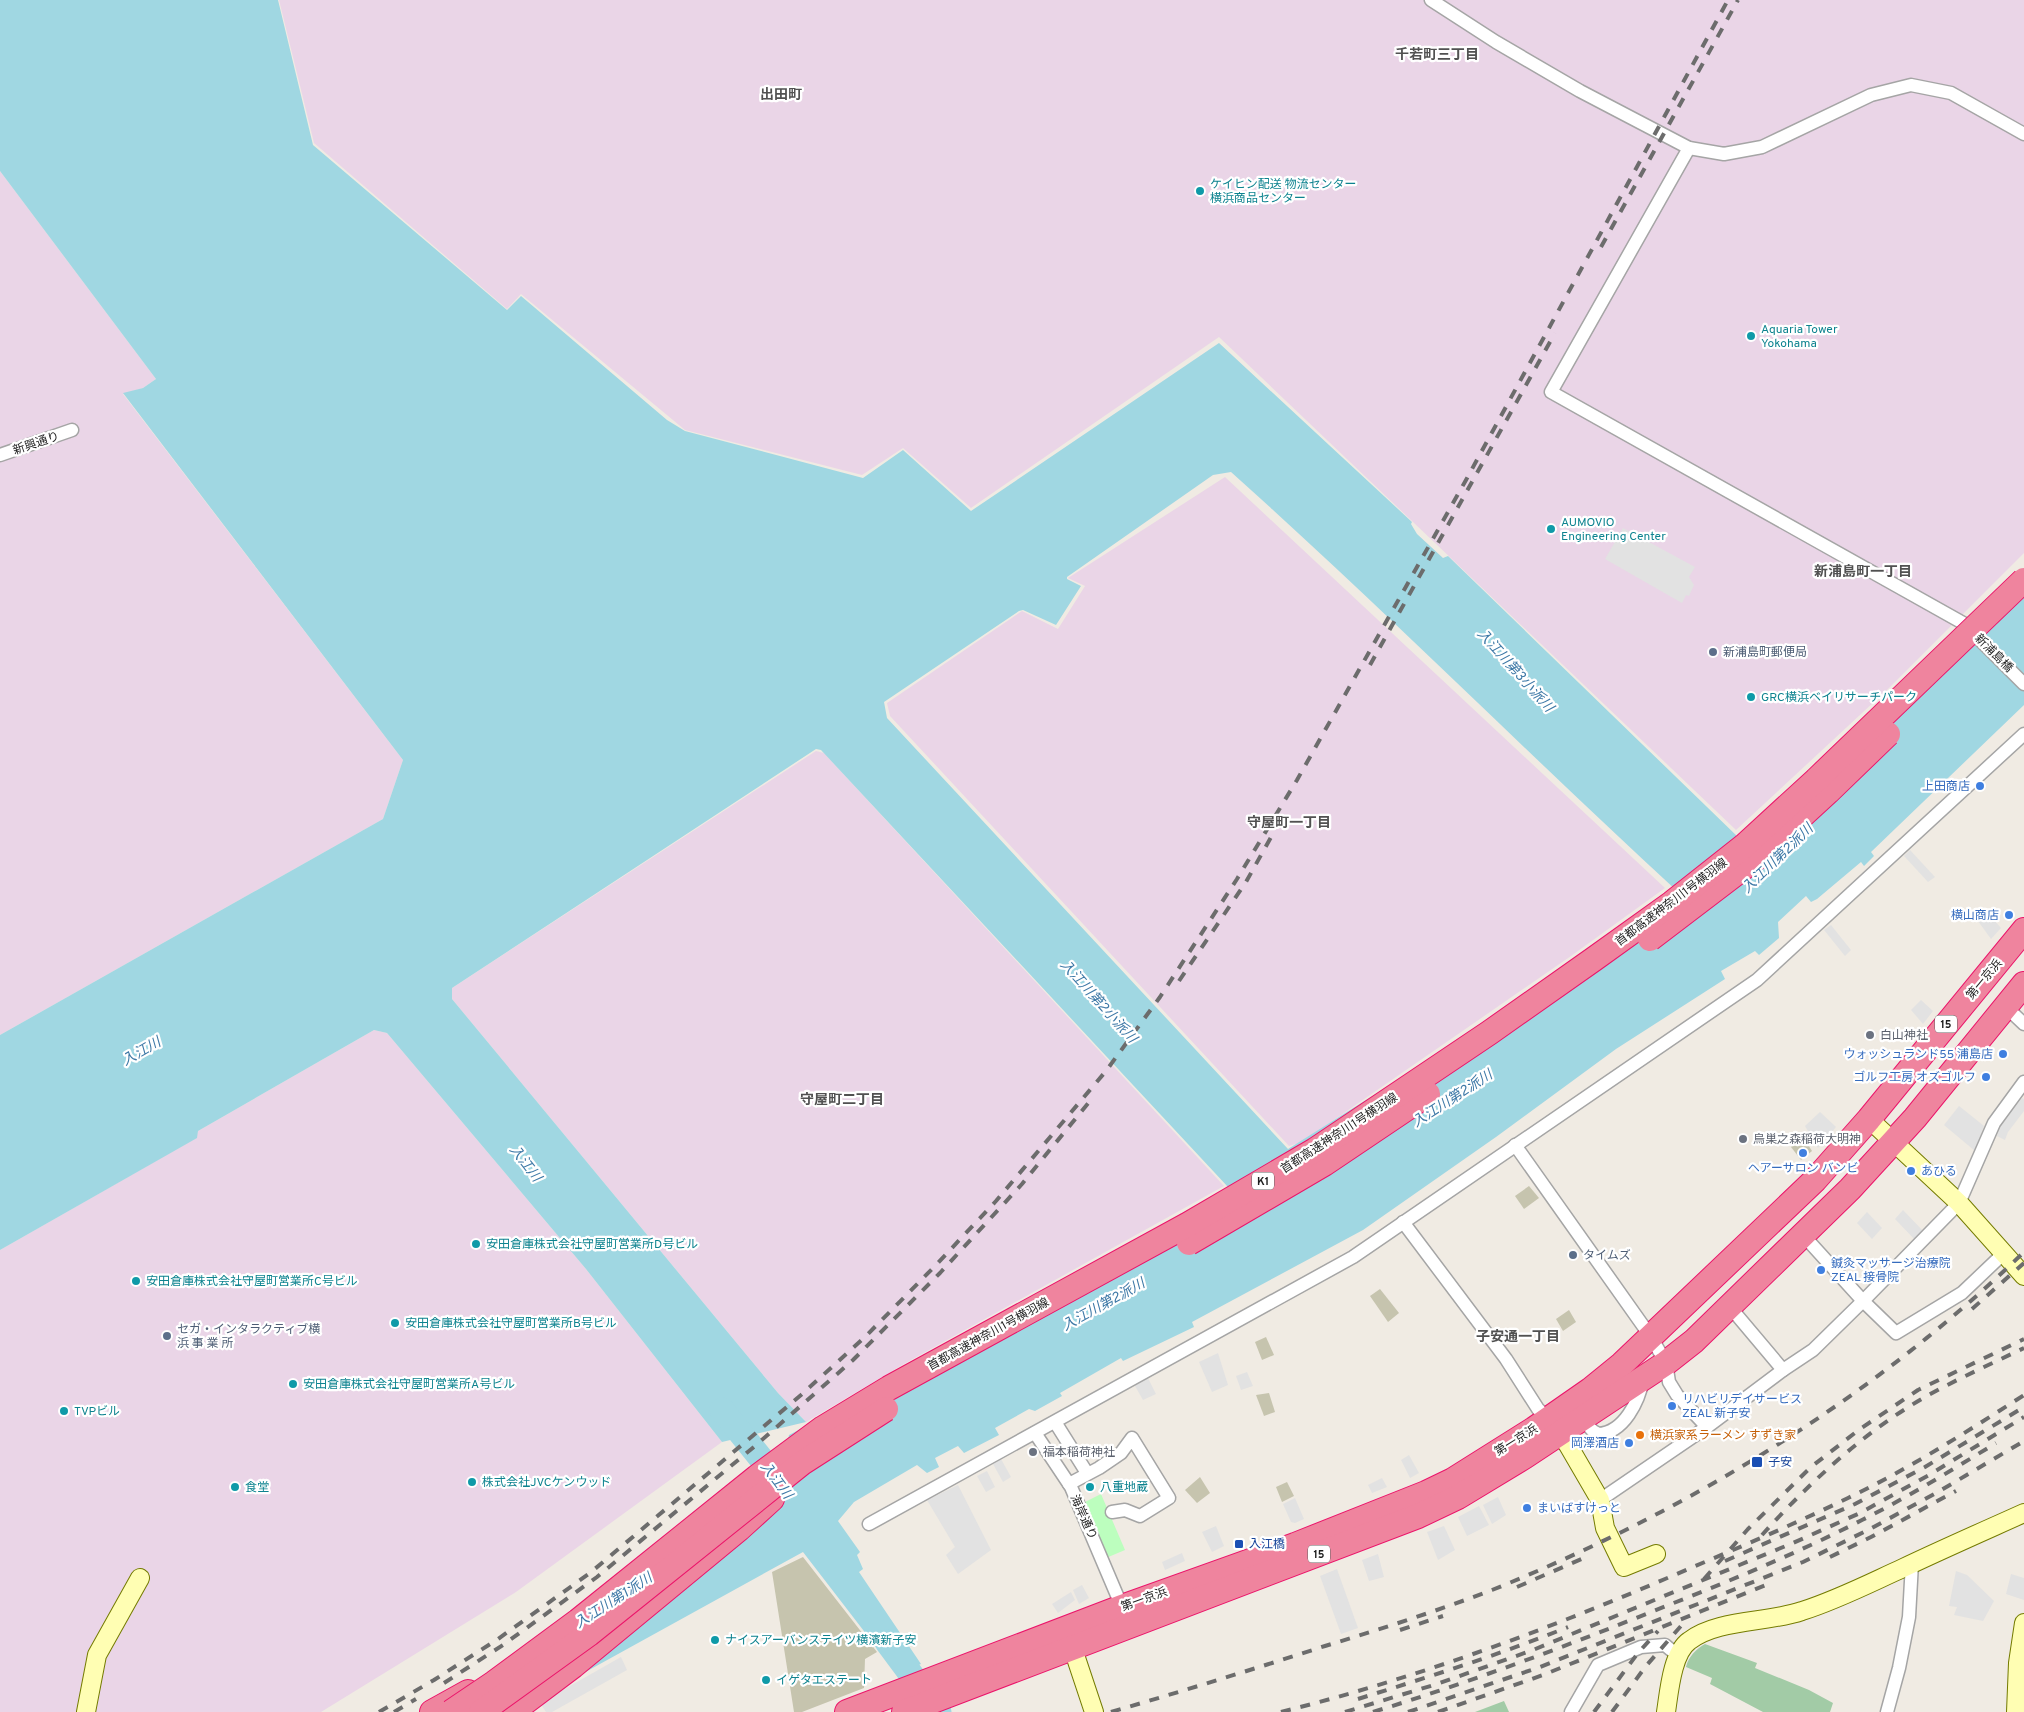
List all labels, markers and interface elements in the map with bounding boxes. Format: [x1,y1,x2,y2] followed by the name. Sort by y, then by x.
[1395,47,1479,64] district label: 千若町三丁目
[760,87,802,104] district label: 出田町
[1210,177,1357,207] place label: ケイヒン配送 物流センター 横浜商品センター
[1194,185,1206,197] marker: ケイヒン配送 物流センター 横浜商品センター
[1761,322,1838,352] place label: Aquaria Tower Yokohama
[1745,330,1757,342] marker: Aquaria Tower Yokohama
[11,429,62,459] street label: 新興通り
[1561,515,1666,545] place label: AUMOVIO Engineering Center
[1545,523,1557,535] marker: AUMOVIO Engineering Center
[1814,563,1912,581] district label: 新浦島町一丁目
[1473,626,1558,718] water label: 入江川第3小派川
[1971,631,2016,676] street label: 新浦島橋
[1723,645,1807,661] place label: 新浦島町郵便局
[1707,646,1719,658] marker: 新浦島町郵便局
[1761,690,1917,706] place label: GRC横浜ベイリサーチパーク
[1745,691,1757,703] marker: GRC横浜ベイリサーチパーク
[1922,779,1970,795] place label: 上田商店
[1974,780,1986,792] marker: 上田商店
[1247,815,1331,832] district label: 守屋町一丁目
[1739,820,1818,897] water label: 入江川第2派川
[1612,855,1731,950] street label: 首都高速神奈川1号横羽線
[1951,908,1999,924] place label: 横山商店
[2003,909,2015,921] marker: 横山商店
[1963,956,2006,1003] street label: 第一京浜
[1056,957,1141,1049] water label: 入江川第2小派川
[1935,1016,1957,1032] road number: 15
[1880,1028,1928,1044] place label: 白山神社
[1864,1029,1876,1041] marker: 白山神社
[119,1033,166,1070] water label: 入江川
[1843,1047,1993,1063] place label: ウォッシュランド55 浦島店
[1997,1048,2009,1060] marker: ウォッシュランド55 浦島店
[1410,1066,1498,1131] water label: 入江川第2派川
[1853,1070,1976,1086] place label: ゴルフ工房 オズゴルフ
[1980,1071,1992,1083] marker: ゴルフ工房 オズゴルフ
[1278,1090,1401,1178] street label: 首都高速神奈川1号横羽線
[800,1092,884,1109] district label: 守屋町二丁目
[1753,1132,1861,1148] place label: 烏巣之森稲荷大明神
[1737,1133,1749,1145] marker: 烏巣之森稲荷大明神
[505,1142,546,1187] water label: 入江川
[1797,1147,1809,1159] marker: ヘアーサロン バンビ
[1748,1161,1858,1177] place label: ヘアーサロン バンビ
[1921,1164,1957,1180] place label: あひる
[1905,1165,1917,1177] marker: あひる
[1252,1172,1274,1190] road number: K1
[486,1237,698,1253] place label: 安田倉庫株式会社守屋町営業所D号ビル
[470,1238,482,1250] marker: 安田倉庫株式会社守屋町営業所D号ビル
[1583,1248,1631,1264] place label: タイムズ
[1567,1249,1579,1261] marker: タイムズ
[1831,1256,1951,1286] place label: 鍼灸マッサージ治療院 ZEAL 接骨院
[1815,1264,1827,1276] marker: 鍼灸マッサージ治療院 ZEAL 接骨院
[146,1274,358,1290] place label: 安田倉庫株式会社守屋町営業所C号ビル
[130,1275,142,1287] marker: 安田倉庫株式会社守屋町営業所C号ビル
[1059,1275,1150,1335] water label: 入江川第2派川
[925,1295,1052,1375] street label: 首都高速神奈川1号横羽線
[405,1316,617,1332] place label: 安田倉庫株式会社守屋町営業所B号ビル
[389,1317,401,1329] marker: 安田倉庫株式会社守屋町営業所B号ビル
[177,1322,320,1352] place label: セガ・インタラクティブ横 浜 事 業 所
[1476,1329,1560,1346] district label: 子安通一丁目
[161,1330,173,1342] marker: セガ・インタラクティブ横 浜 事 業 所
[303,1377,515,1393] place label: 安田倉庫株式会社守屋町営業所A号ビル
[287,1378,299,1390] marker: 安田倉庫株式会社守屋町営業所A号ビル
[1682,1392,1802,1422] place label: リハビリデイサービス ZEAL 新子安
[1666,1400,1678,1412] marker: リハビリデイサービス ZEAL 新子安
[74,1404,120,1420] place label: TVPビル
[58,1405,70,1417] marker: TVPビル
[1492,1421,1541,1460] street label: 第一京浜
[1650,1428,1796,1444] place label: 横浜家系ラーメン すずき家
[1634,1429,1646,1441] marker: 横浜家系ラーメン すずき家
[1571,1436,1619,1452] place label: 岡澤酒店
[1623,1437,1635,1449] marker: 岡澤酒店
[1043,1445,1115,1461] place label: 福本稲荷神社
[1027,1446,1039,1458] marker: 福本稲荷神社
[1750,1455,1764,1469] marker: 子安
[1768,1455,1792,1471] place label: 子安
[756,1459,796,1504] water label: 入江川
[482,1475,611,1491] place label: 株式会社JVCケンウッド
[466,1476,478,1488] marker: 株式会社JVCケンウッド
[245,1480,269,1496] place label: 食堂
[1100,1480,1148,1496] place label: 八重地蔵
[229,1481,241,1493] marker: 食堂
[1084,1481,1096,1493] marker: 八重地蔵
[1066,1492,1100,1543] street label: 海岸通り
[1537,1501,1621,1517] place label: まいばすけっと
[1521,1502,1533,1514] marker: まいばすけっと
[1249,1537,1285,1553] place label: 入江橋
[1233,1538,1245,1550] marker: 入江橋
[1308,1546,1330,1562] road number: 15
[572,1569,657,1633] water label: 入江川第1派川
[1119,1584,1170,1616] street label: 第一京浜
[725,1633,916,1649] place label: ナイスアーバンステイツ横濱新子安
[709,1634,721,1646] marker: ナイスアーバンステイツ横濱新子安
[776,1673,872,1689] place label: イゲタエステート
[760,1674,772,1686] marker: イゲタエステート

